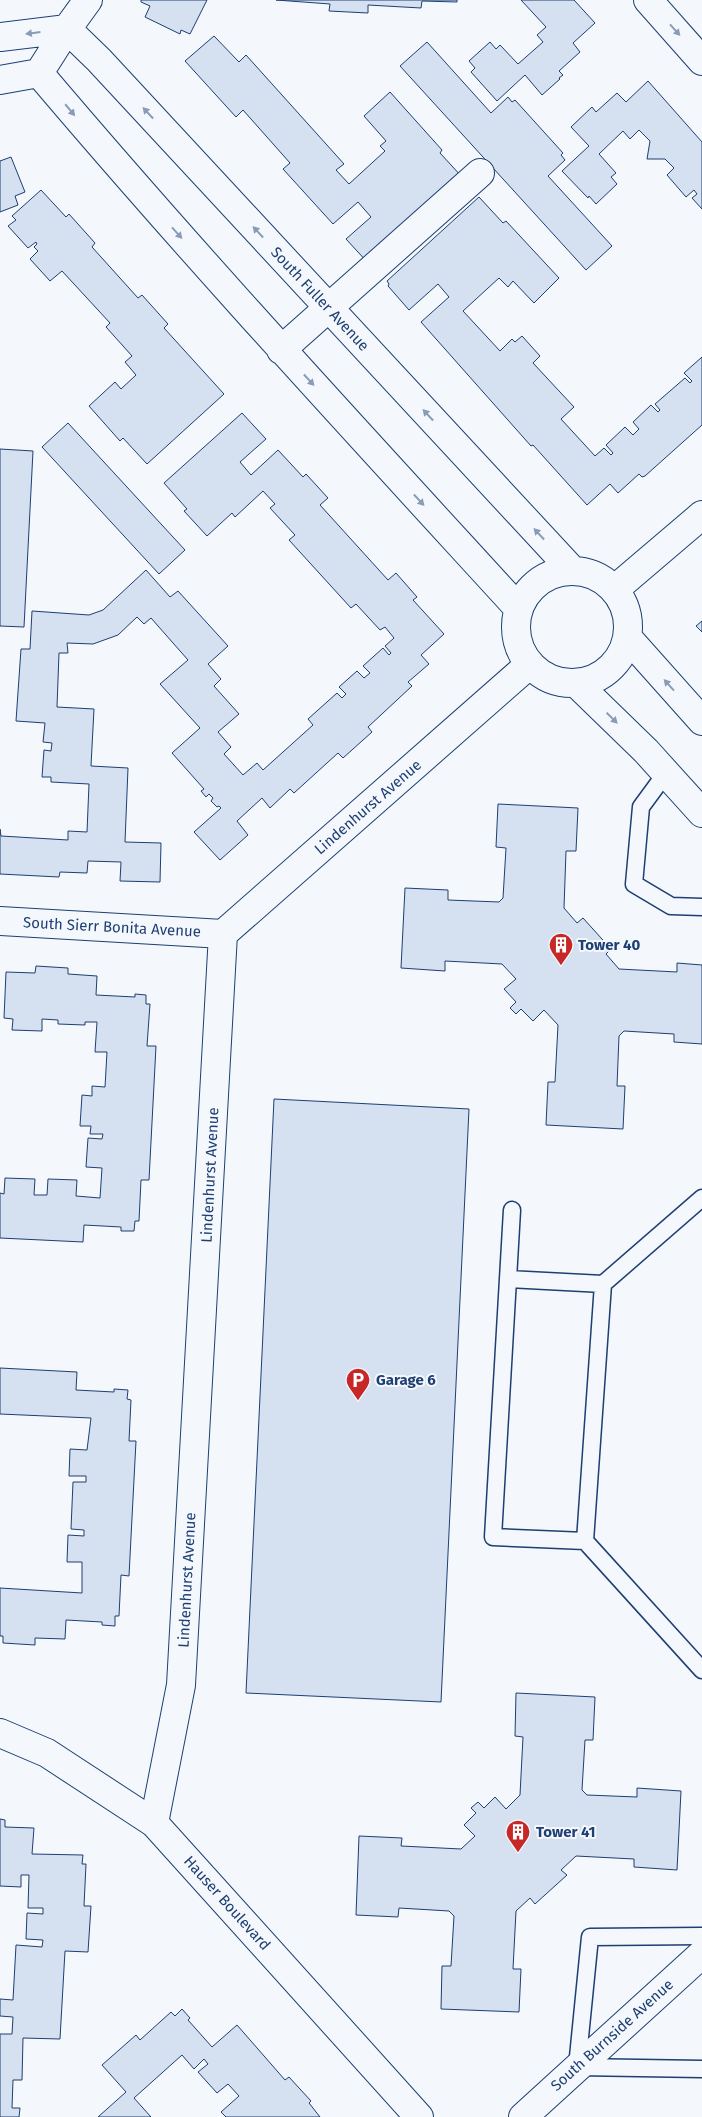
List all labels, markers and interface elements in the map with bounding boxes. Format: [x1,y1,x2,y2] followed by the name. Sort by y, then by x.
[669,24,681,36] one-way arrow
[25,29,41,37] one-way arrow
[65,104,76,117] one-way arrow
[142,107,154,119] one-way arrow
[171,227,183,239] one-way arrow
[252,227,264,239] one-way arrow
[267,243,373,355] street label: South Fuller Avenue
[303,373,315,385] one-way arrow
[422,410,434,422] one-way arrow
[413,493,425,505] one-way arrow
[533,529,545,541] one-way arrow
[664,678,675,691] one-way arrow
[606,711,618,723] one-way arrow
[311,756,425,858] street label: Lindenhurst Avenue
[23,913,201,941] street label: South Sierr Bonita Avenue
[548,932,574,966] building icon: Tower 40
[578,936,641,954] place label: Tower 40
[197,1107,223,1243] street label: Lindenhurst Avenue
[345,1367,371,1401] parking icon: Garage 6
[376,1371,436,1389] place label: Garage 6
[174,1512,200,1648] street label: Lindenhurst Avenue
[505,1819,531,1853] building icon: Tower 41
[536,1823,595,1841] place label: Tower 41
[180,1852,274,1954] street label: Hauser Boulevard
[547,1975,677,2095] street label: South Burnside Avenue

